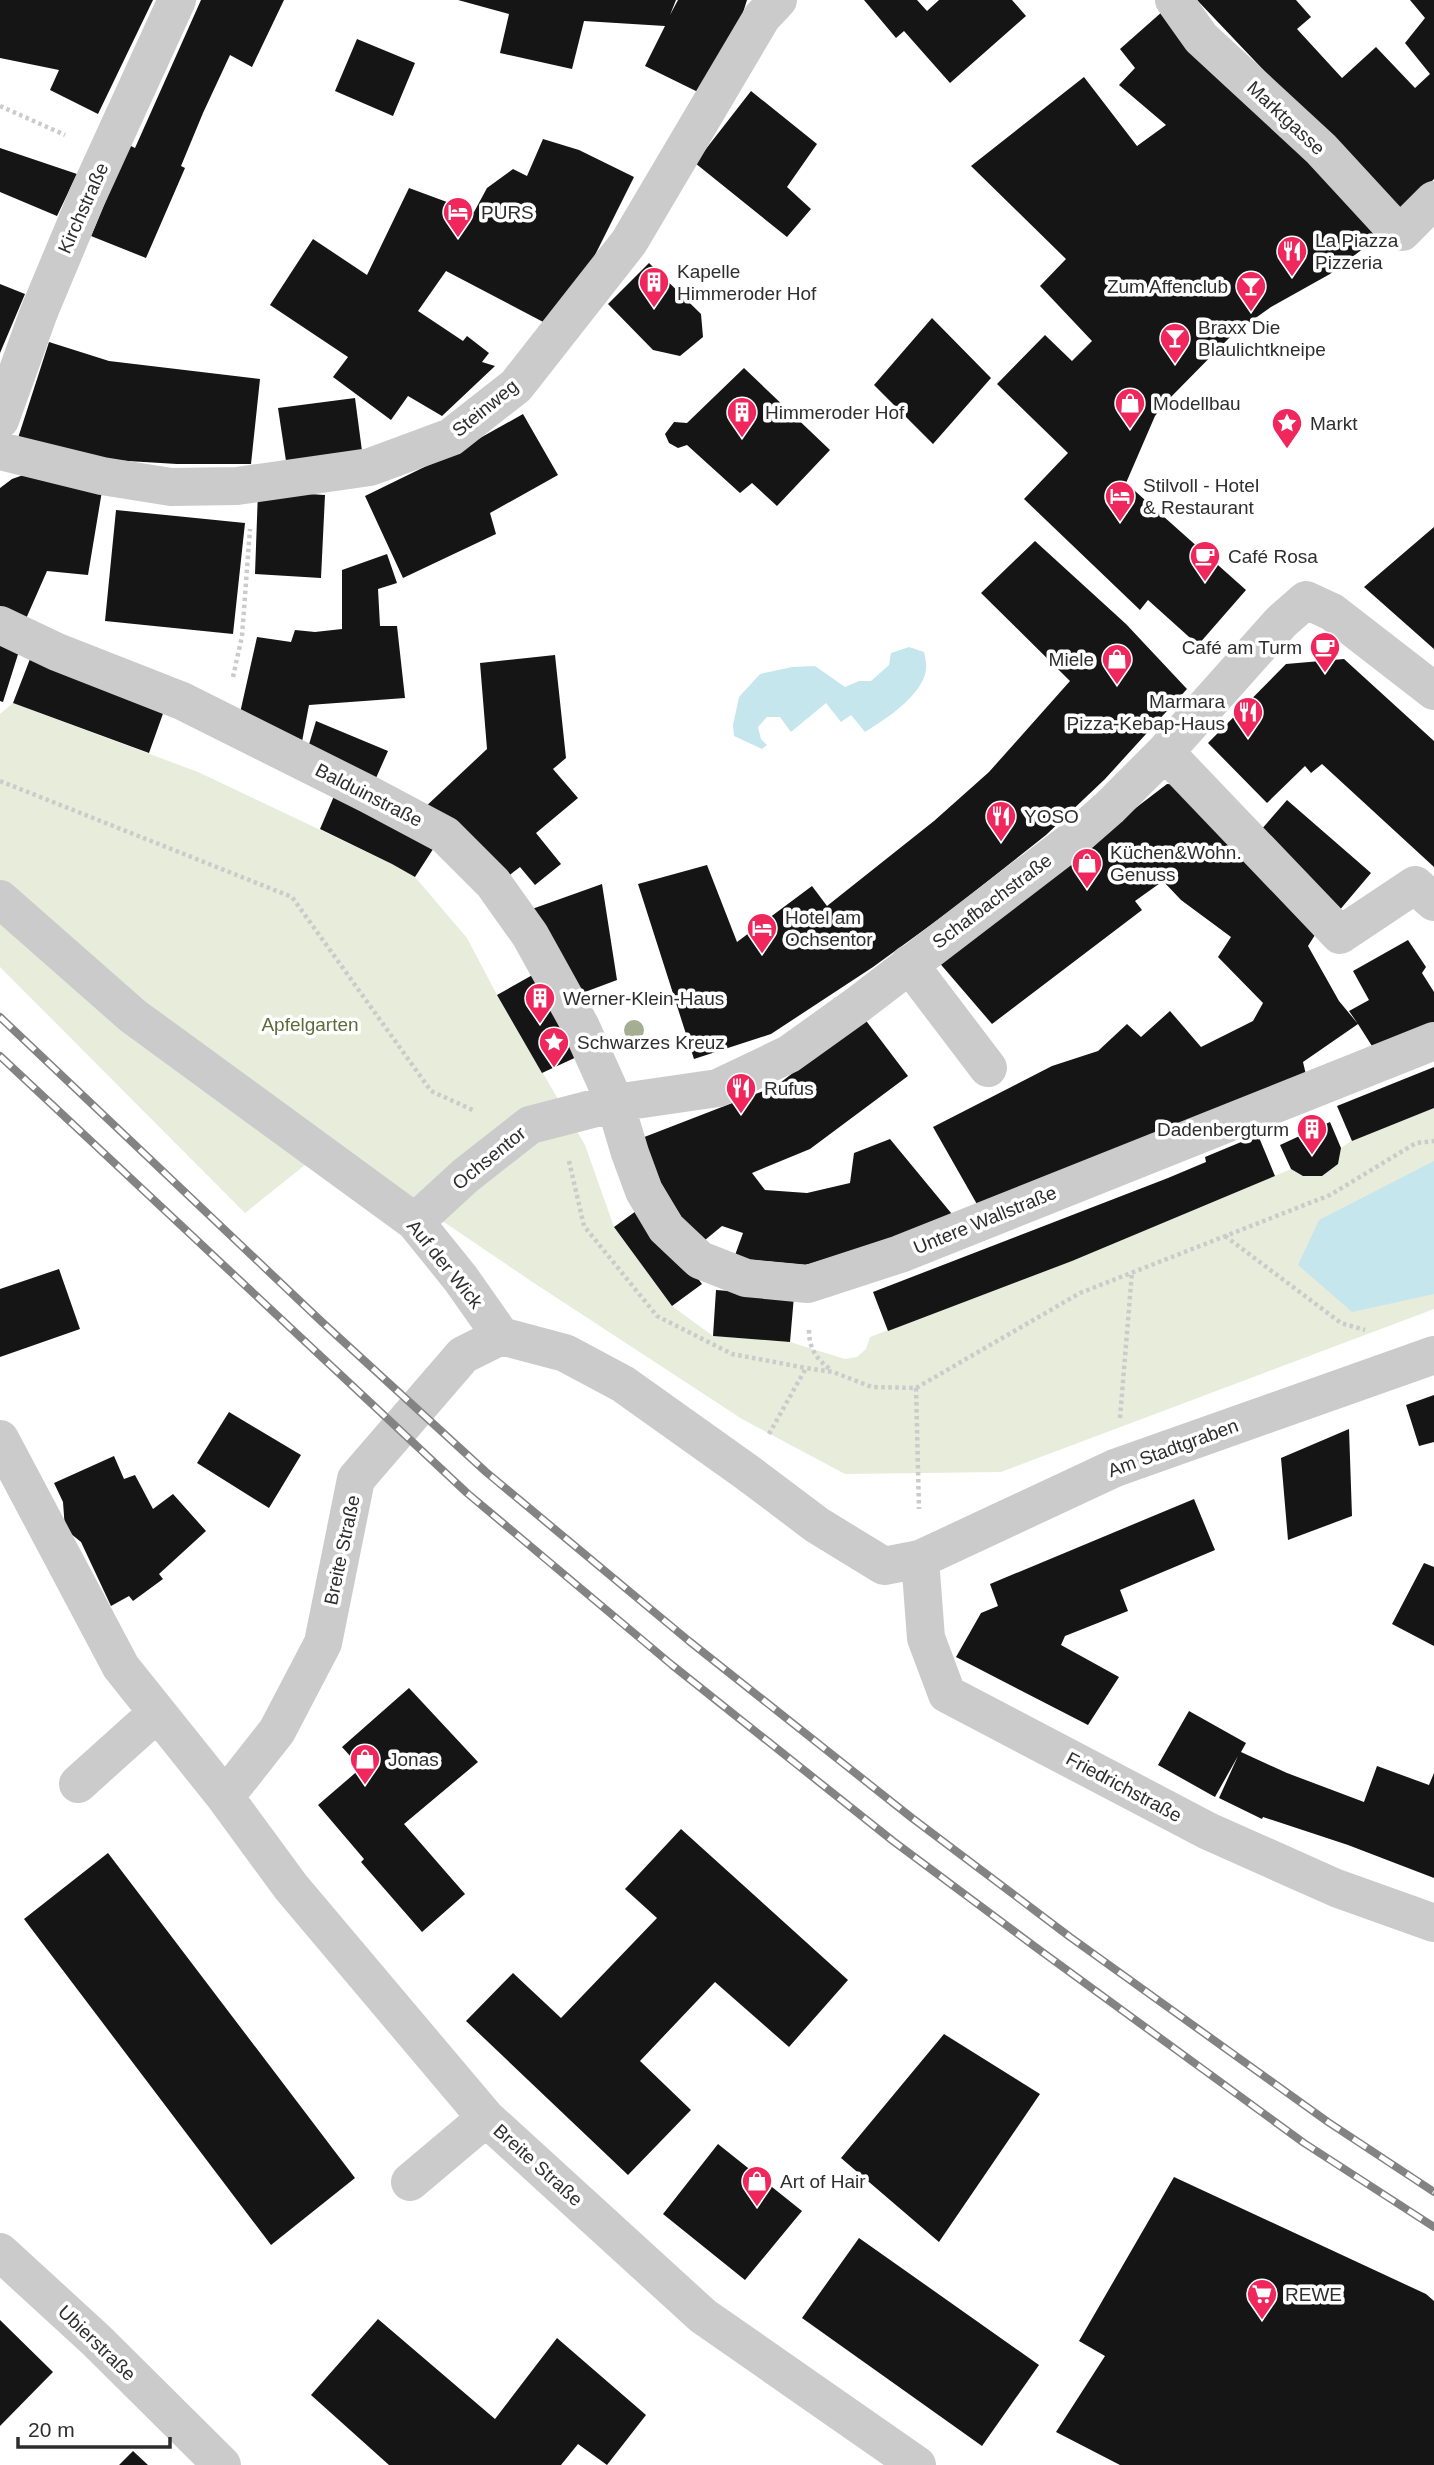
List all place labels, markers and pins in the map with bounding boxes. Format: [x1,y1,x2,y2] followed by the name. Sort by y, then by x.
[441,195,475,239] hotel icon: PURS
[481,202,534,223] place label: PURS
[1315,230,1399,273] place label: La Piazza Pizzeria
[1275,234,1309,278] restaurant icon: La Piazza Pizzeria
[677,261,817,304] place label: Kapelle Himmeroder Hof
[637,265,671,309] building icon: Kapelle Himmeroder Hof
[1234,269,1268,313] bar icon: Zum Affenclub
[1107,276,1228,297] place label: Zum Affenclub
[1198,317,1326,360] place label: Braxx Die Blaulichtkneipe
[1158,321,1192,365] bar icon: Braxx Die Blaulichtkneipe
[1113,386,1147,430] shop icon: Modellbau
[1153,393,1241,414] place label: Modellbau
[725,395,759,439] building icon: Himmeroder Hof
[765,402,905,423] place label: Himmeroder Hof
[1270,406,1304,450] place icon: Markt
[1310,413,1358,434] place label: Markt
[1143,475,1259,518] place label: Stilvoll - Hotel & Restaurant
[1103,479,1137,523] hotel icon: Stilvoll - Hotel & Restaurant
[1188,539,1222,583] cafe icon: Café Rosa
[1228,546,1318,567] place label: Café Rosa
[1308,630,1342,674] cafe icon: Café am Turm
[1182,637,1302,658] place label: Café am Turm
[1100,642,1134,686] shop icon: Miele
[1049,649,1094,670] place label: Miele
[1067,691,1225,734] place label: Marmara Pizza-Kebap-Haus
[1231,695,1265,739] restaurant icon: Marmara Pizza-Kebap-Haus
[984,799,1018,843] restaurant icon: YOSO
[1024,806,1079,827] place label: YOSO
[1110,842,1242,885] place label: Küchen&Wohn. Genuss
[1070,846,1104,890] shop icon: Küchen&Wohn. Genuss
[785,907,873,950] place label: Hotel am Ochsentor
[745,911,779,955] hotel icon: Hotel am Ochsentor
[523,981,557,1025] building icon: Werner-Klein-Haus
[563,988,724,1009] place label: Werner-Klein-Haus
[537,1025,571,1069] place icon: Schwarzes Kreuz
[577,1032,725,1053] place label: Schwarzes Kreuz
[724,1071,758,1115] restaurant icon: Rufus
[764,1078,814,1099] place label: Rufus
[1295,1112,1329,1156] building icon: Dadenbergturm
[1157,1119,1289,1140] place label: Dadenbergturm
[348,1742,382,1786] shop icon: Jonas
[388,1749,439,1770] place label: Jonas
[740,2164,774,2208] shop icon: Art of Hair
[780,2171,866,2192] place label: Art of Hair
[1245,2277,1279,2321] supermarket icon: REWE
[1285,2284,1342,2305] place label: REWE

